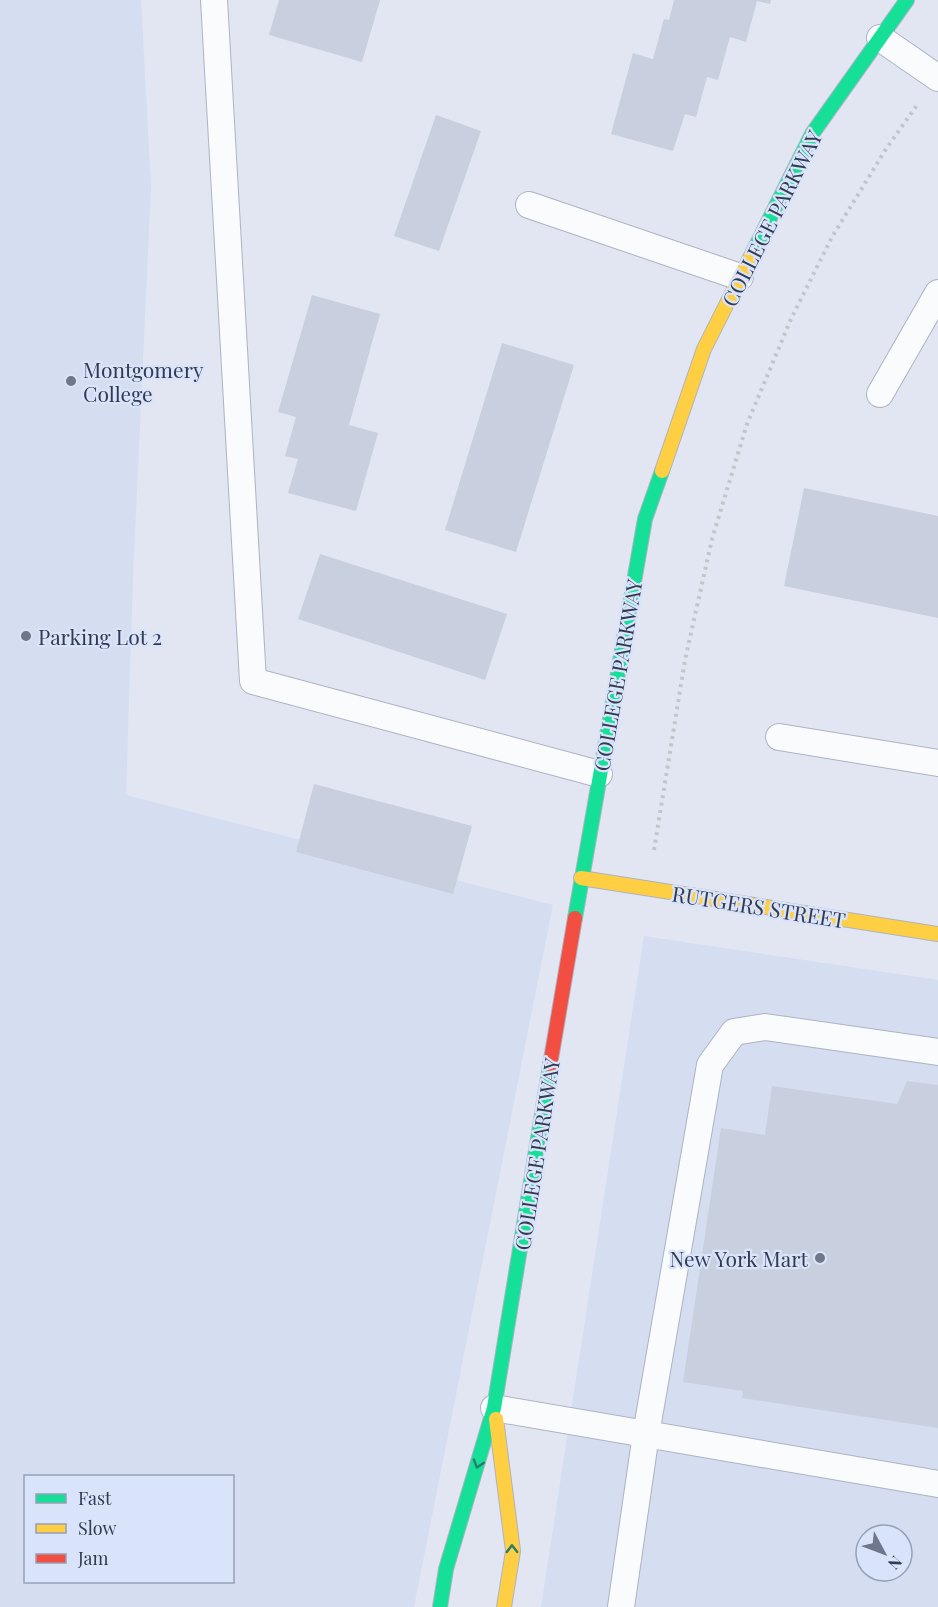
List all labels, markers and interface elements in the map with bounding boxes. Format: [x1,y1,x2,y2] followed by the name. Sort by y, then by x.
[714,125,828,311] street label: COLLEGE PARKWAY
[83,355,204,407] place label: Montgomery College
[64,374,78,388] marker: Montgomery College
[586,576,648,773] street label: COLLEGE PARKWAY
[38,622,162,650] place label: Parking Lot 2
[19,629,33,643] marker: Parking Lot 2
[670,878,848,934] street label: RUTGERS STREET
[507,1055,565,1252] street label: COLLEGE PARKWAY
[669,1244,809,1272] place label: New York Mart
[813,1251,827,1265] marker: New York Mart
[473,1458,485,1469] one-way arrow
[24,1475,234,1583] legend
[78,1486,112,1510] text: Fast
[78,1516,116,1540] text: Slow
[854,1523,914,1583] north arrow
[505,1545,518,1554] one-way arrow
[77,1546,108,1570] text: Jam
[884,1552,907,1575] text: N

